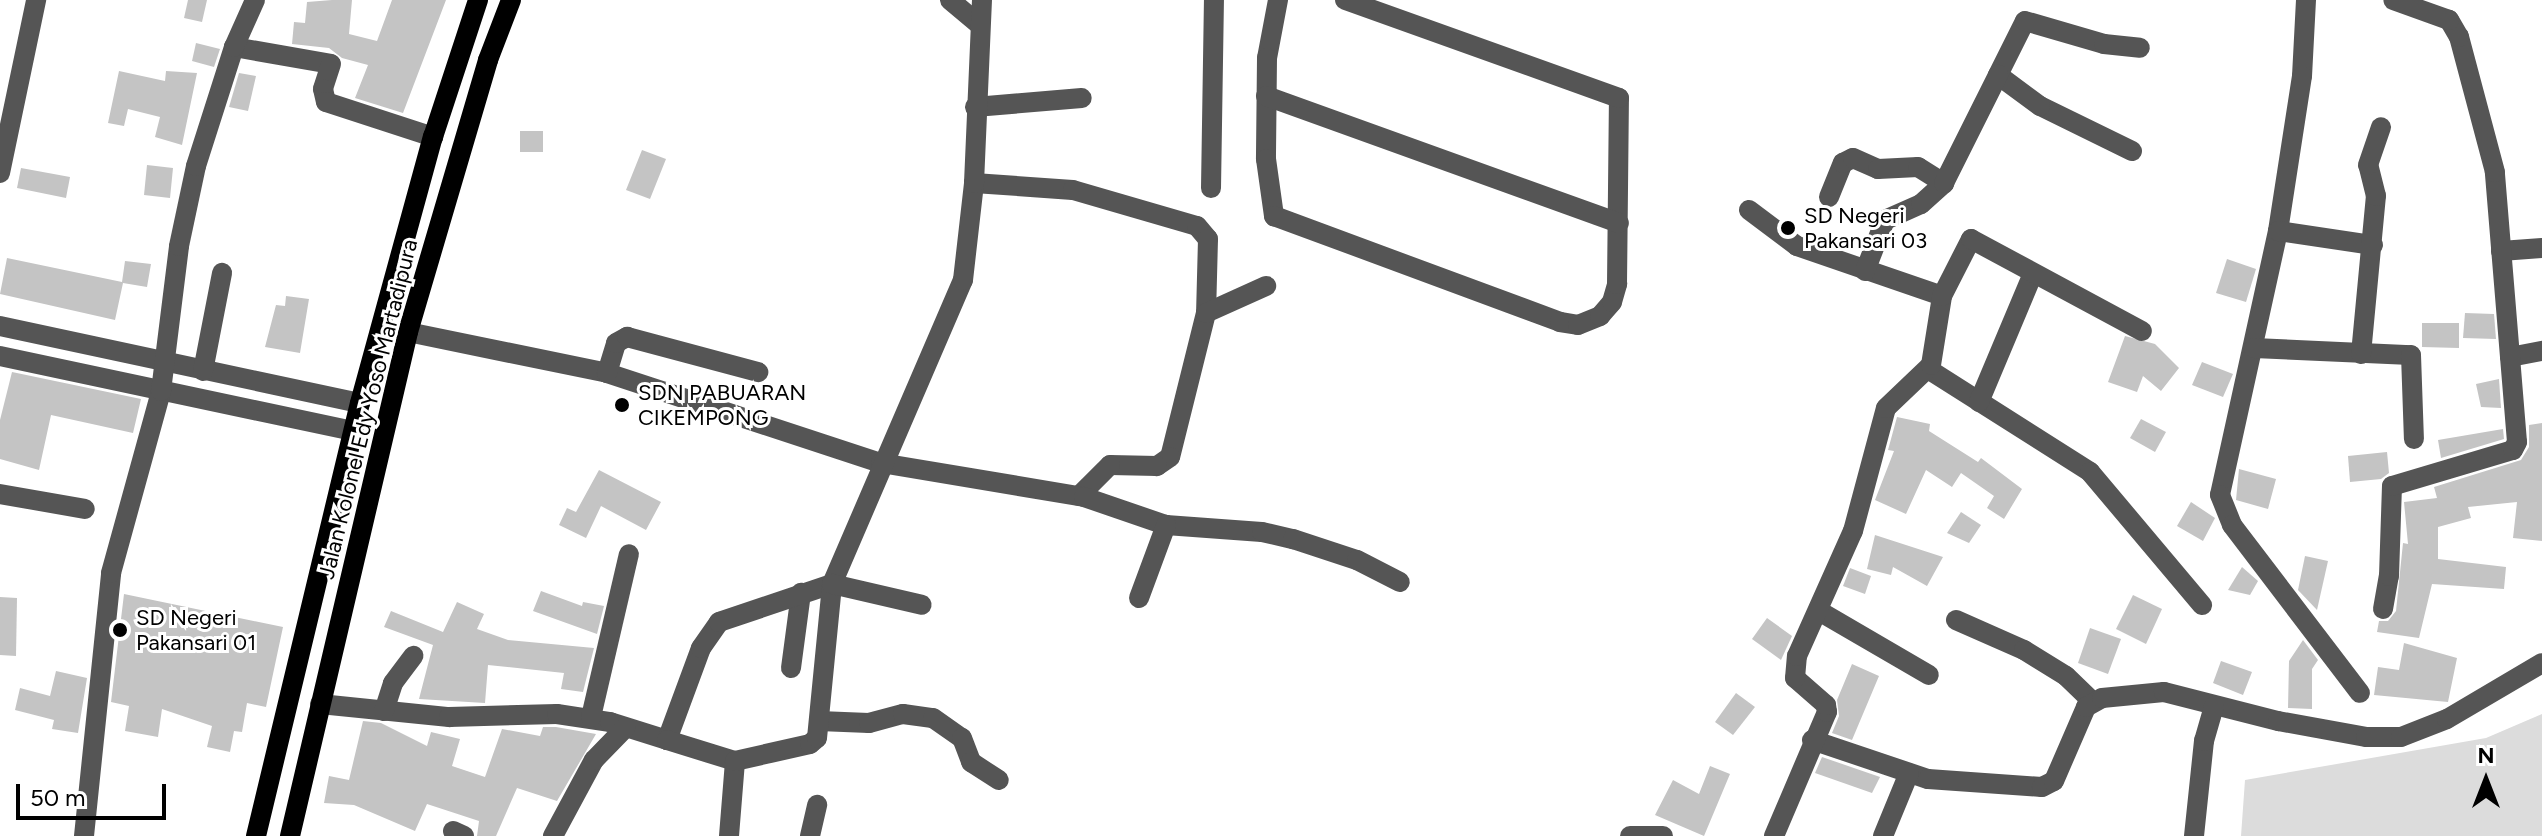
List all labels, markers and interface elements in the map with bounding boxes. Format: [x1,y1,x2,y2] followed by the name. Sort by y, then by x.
[1804,202,1927,254] place label: SD Negeri Pakansari 03
[1779,219,1797,237] marker: SD Negeri Pakansari 03
[313,236,423,582] street label: Jalan Kolonel Edy Yoso Martadipura
[638,379,806,430] place label: SDN PABUARAN CIKEMPONG
[613,396,631,414] marker: SDN PABUARAN CIKEMPONG
[136,604,256,656] place label: SD Negeri Pakansari 01
[111,621,129,639] marker: SD Negeri Pakansari 01
[2446,740,2526,820] north arrow
[2477,742,2495,769] text: N
[20,768,170,818] scale bar
[30,783,86,812] text: 50 m

